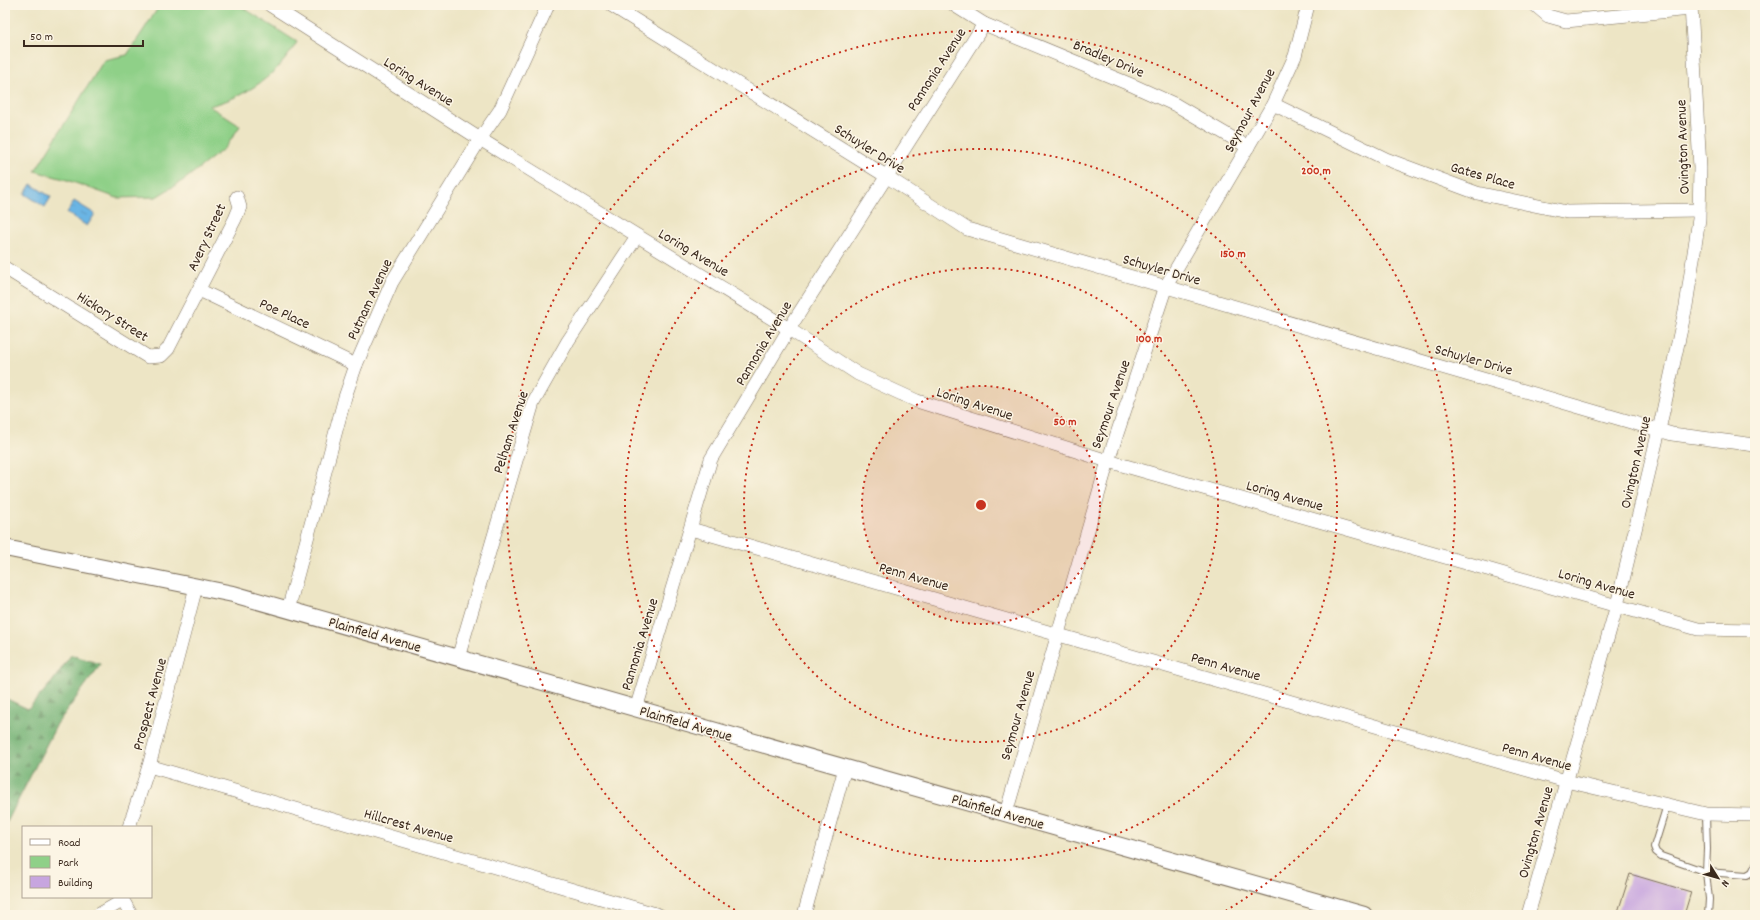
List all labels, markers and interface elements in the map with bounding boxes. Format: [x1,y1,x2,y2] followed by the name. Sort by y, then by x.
[24,22,143,48] scale bar
[902,24,973,116] street label: Pannonia Avenue
[30,29,53,46] text: 50 m
[1069,35,1148,85] street label: Bradley Drive
[379,52,458,113] street label: Loring Avenue
[1219,64,1282,157] street label: Seymour Avenue
[1671,99,1697,195] street label: Ovington Avenue
[829,119,909,180] street label: Schuyler Drive
[1447,157,1518,197] street label: Gates Place
[1301,163,1331,180] text: 200 m
[183,200,233,275] street label: Avery Street
[653,224,733,284] street label: Loring Avenue
[1220,246,1246,263] text: 150 m
[1120,249,1203,293] street label: Schuyler Drive
[342,255,399,344] street label: Putnam Avenue
[72,287,152,349] street label: Hickory Street
[255,294,313,336] street label: Poe Place
[731,297,799,391] street label: Pannonia Avenue
[1136,331,1162,348] text: 100 m
[1432,339,1515,383] street label: Schuyler Drive
[1086,357,1138,452] street label: Seymour Avenue
[933,382,1016,428] street label: Loring Avenue
[488,388,536,477] street label: Pelham Avenue
[1616,413,1658,511] street label: Ovington Avenue
[1053,414,1077,431] text: 50 m
[1243,475,1326,519] street label: Loring Avenue
[974,498,988,512] centre of rings
[876,557,951,598] street label: Penn Avenue
[1555,563,1638,607] street label: Loring Avenue
[616,595,666,694] street label: Pannonia Avenue
[325,612,424,660] street label: Plainfield Avenue
[1188,647,1263,688] street label: Penn Avenue
[128,655,174,753] street label: Prospect Avenue
[996,668,1042,763] street label: Seymour Avenue
[636,701,735,749] street label: Plainfield Avenue
[1499,737,1574,778] street label: Penn Avenue
[1513,784,1561,881] street label: Ovington Avenue
[948,789,1047,837] street label: Plainfield Avenue
[361,804,456,850] street label: Hillcrest Avenue
[22,826,152,898] legend
[58,835,80,852] text: Road
[58,855,79,872] text: Park
[1698,858,1738,898] north arrow
[58,875,93,892] text: Building
[1716,876,1732,890] text: N

